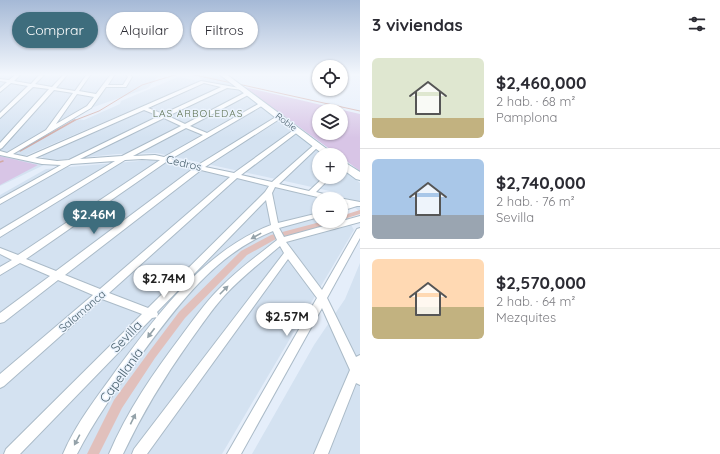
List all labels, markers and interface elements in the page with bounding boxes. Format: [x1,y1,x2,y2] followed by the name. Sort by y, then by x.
[12,12,98,48] chip: Comprar
[106,12,183,48] chip: Alquilar
[191,12,258,48] chip: Filtros
[686,13,708,35] icon: filters
[372,14,463,35] text: 3 viviendas
[312,60,348,228] map controls
[312,60,348,96] button: locate
[496,72,586,93] text: $2,460,000
[404,74,452,122] icon: home
[496,93,575,109] text: 2 hab. · 68 m²
[312,104,348,140] button: layers
[153,107,243,120] district label: LAS ARBOLEDAS
[496,109,557,125] text: Pamplona
[273,110,299,133] street label: Roble
[312,148,348,184] button: +
[165,152,203,174] street label: Cedros
[496,172,586,193] text: $2,740,000
[404,175,452,223] icon: home
[312,192,348,228] button: −
[496,193,575,209] text: 2 hab. · 76 m²
[61,201,127,235] pin: $2.46M
[72,206,116,222] text: $2.46M
[496,209,534,225] text: Sevilla
[250,232,261,239] one-way arrow
[131,265,197,299] pin: $2.74M
[142,270,186,286] text: $2.74M
[496,272,586,293] text: $2,570,000
[404,275,452,323] icon: home
[219,285,229,295] one-way arrow
[56,287,108,335] street label: Salamanca
[496,293,575,309] text: 2 hab. · 64 m²
[254,303,320,337] pin: $2.57M
[265,308,309,324] text: $2.57M
[496,309,556,325] text: Mezquites
[107,317,145,355] street label: Sevilla
[147,328,155,338] one-way arrow
[96,345,146,405] street label: Capellanía
[130,413,136,424] one-way arrow
[74,434,80,446] one-way arrow

